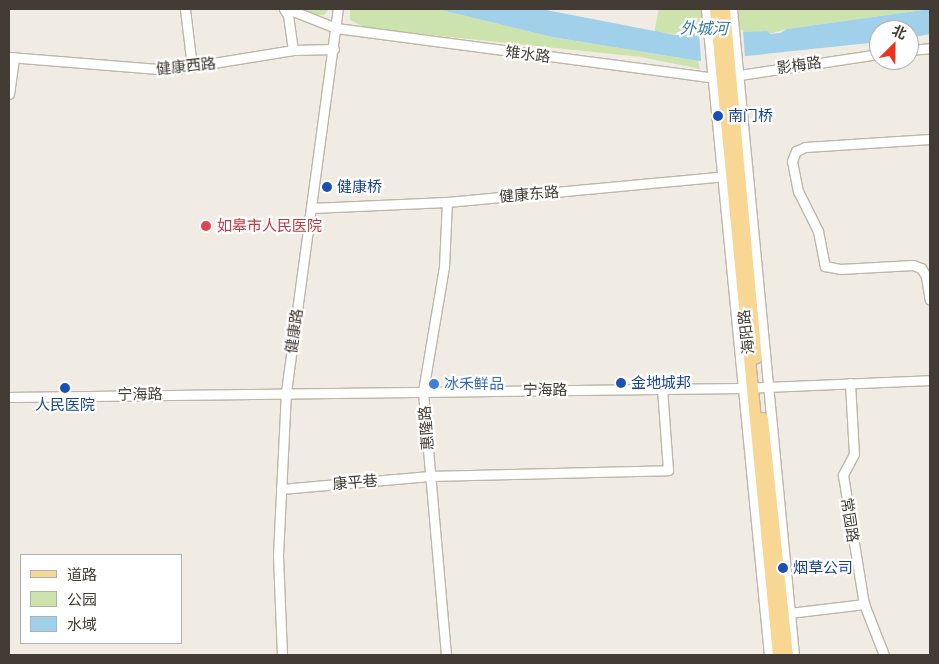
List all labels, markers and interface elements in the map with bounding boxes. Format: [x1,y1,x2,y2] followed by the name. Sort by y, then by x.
[680,19,728,39] water label: 外城河
[869,20,919,70] north arrow
[890,22,909,42] text: 北
[505,42,551,66] street label: 雉水路
[775,53,823,77] street label: 影梅路
[155,54,217,78] street label: 健康西路
[728,107,773,125] place label: 南门桥
[712,110,724,122] marker: 南门桥
[337,178,382,196] place label: 健康桥
[321,181,333,193] marker: 健康桥
[498,182,560,206] street label: 健康东路
[217,217,322,235] place label: 如皋市人民医院
[199,219,213,233] marker: 如皋市人民医院
[282,307,306,355] street label: 健康路
[735,309,757,355] street label: 海阳路
[631,374,691,392] place label: 金地城邦
[444,375,504,393] place label: 冰禾鲜品
[615,377,627,389] marker: 金地城邦
[428,378,440,390] marker: 冰禾鲜品
[523,381,567,399] street label: 宁海路
[59,382,71,394] marker: 人民医院
[117,385,163,403] street label: 宁海路
[35,396,95,414] place label: 人民医院
[415,405,437,451] street label: 惠隆路
[332,471,378,493] street label: 康平巷
[838,496,862,544] street label: 常园路
[20,554,182,644] legend
[793,559,853,577] place label: 烟草公司
[777,562,789,574] marker: 烟草公司
[67,566,97,583] text: 道路
[67,591,97,608] text: 公园
[67,616,97,633] text: 水域

